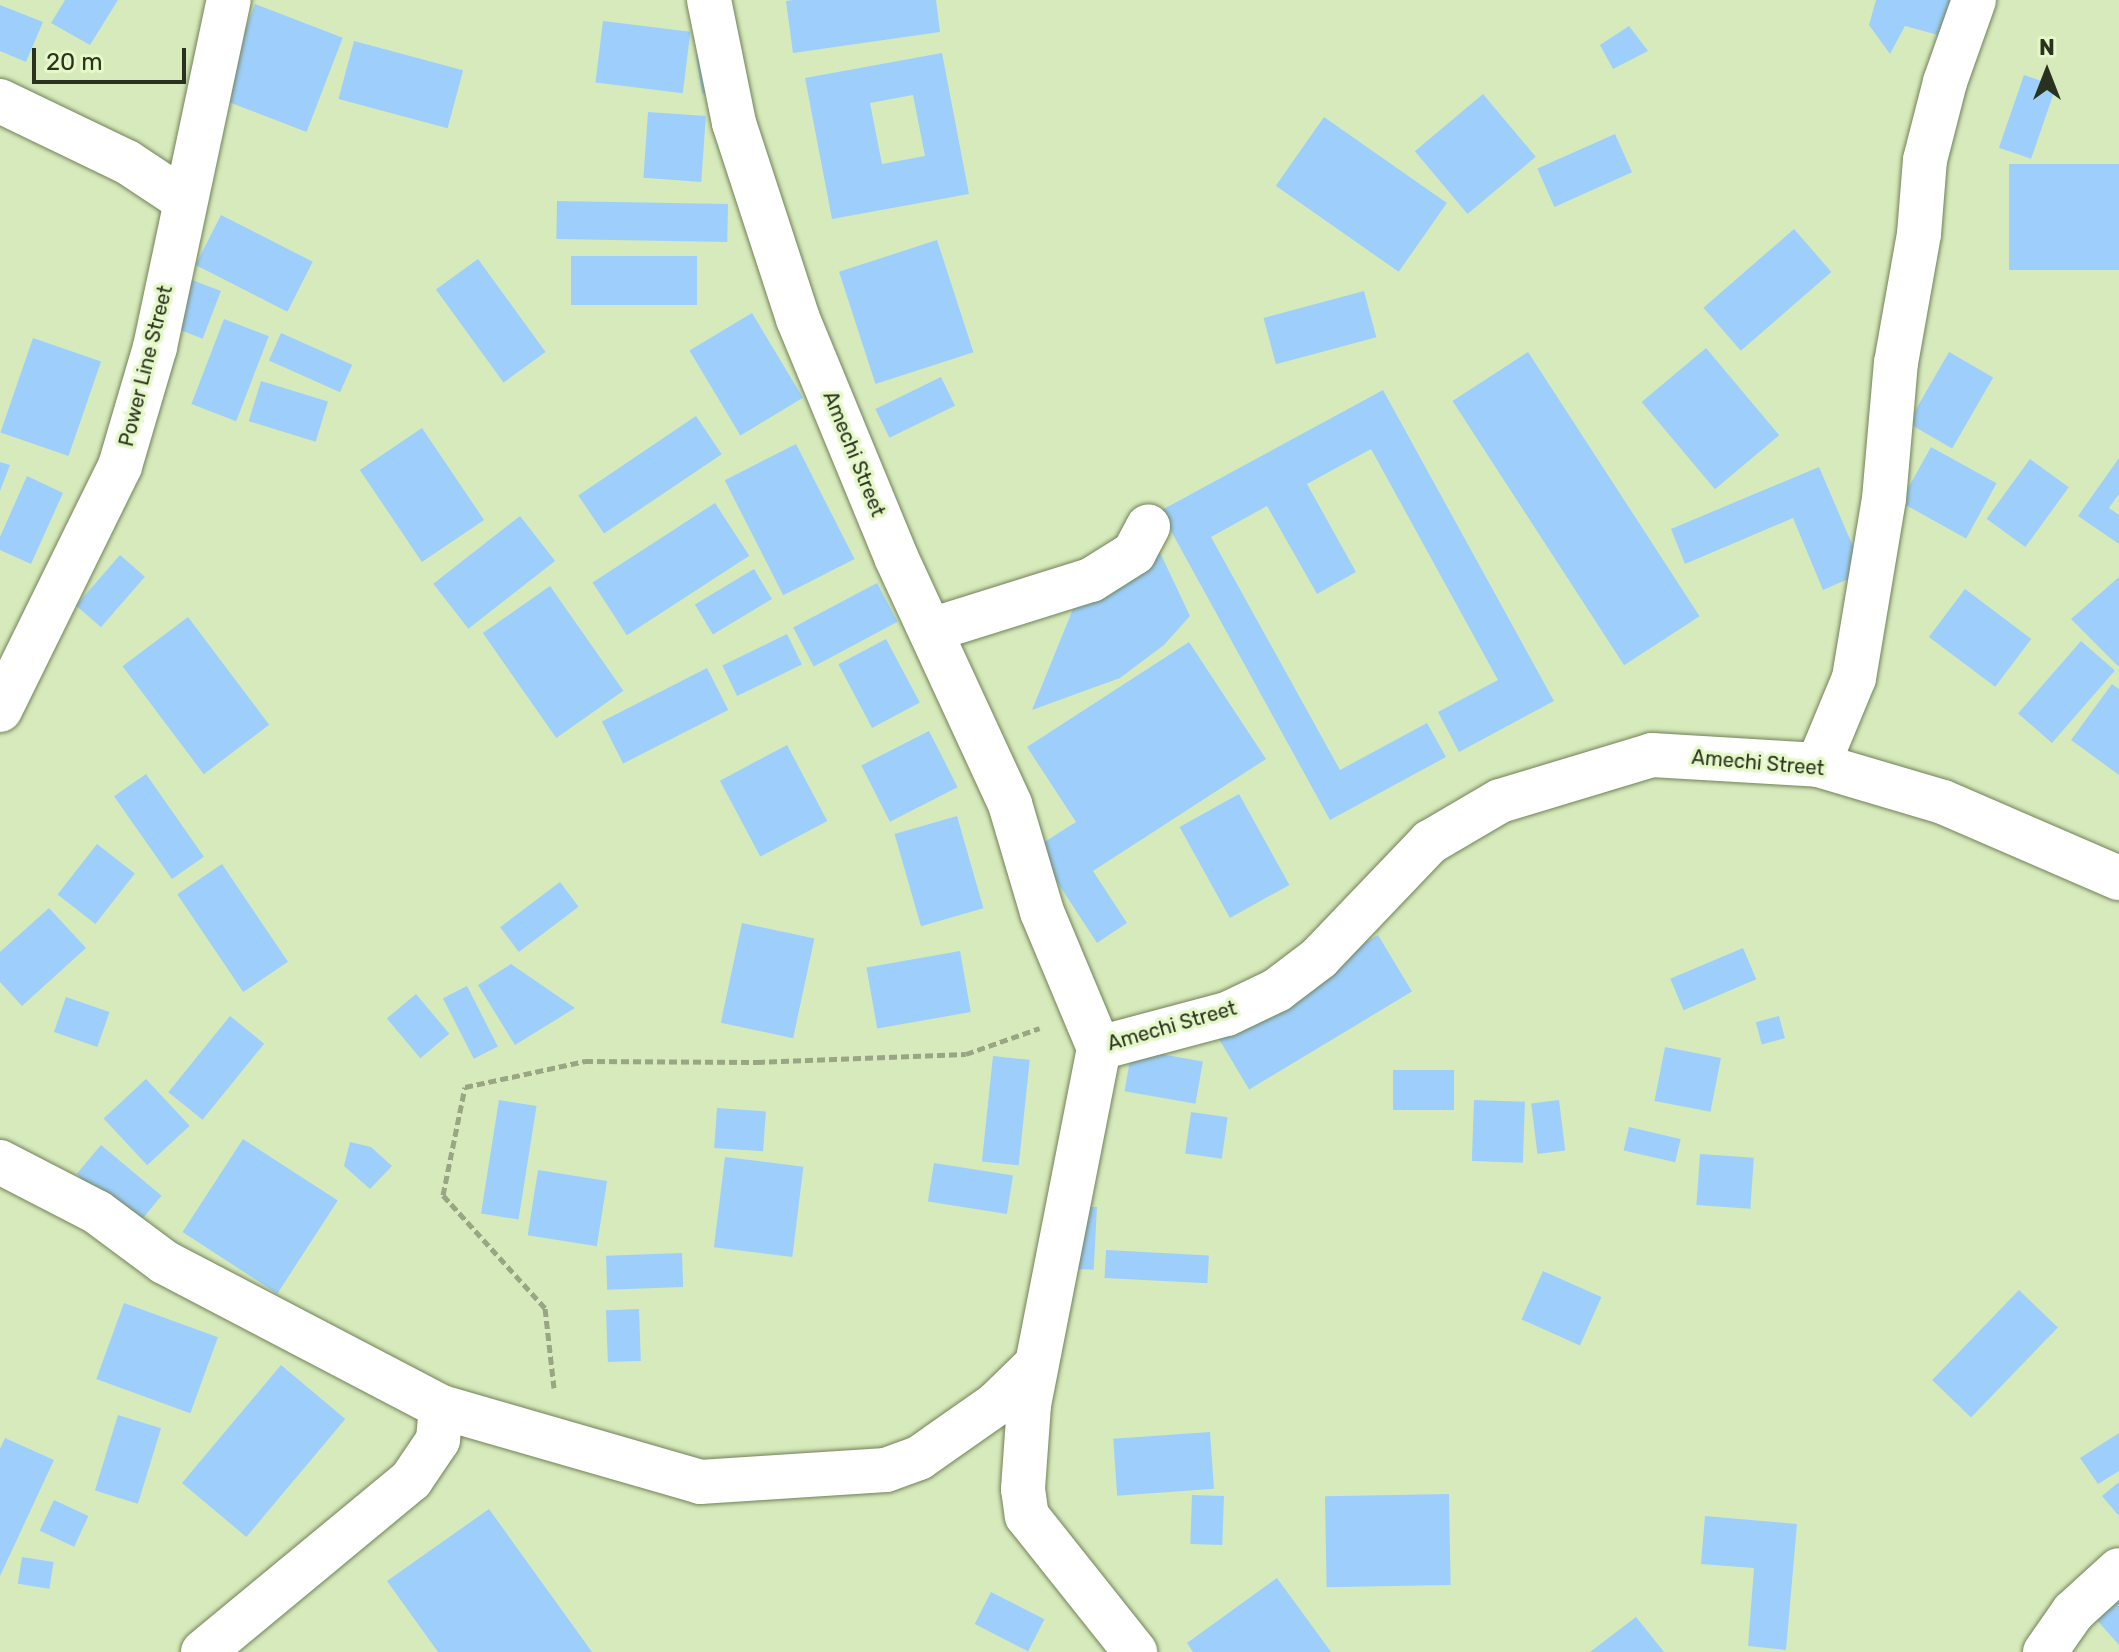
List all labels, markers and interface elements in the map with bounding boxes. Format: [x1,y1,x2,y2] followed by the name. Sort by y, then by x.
[36,32,190,82] scale bar
[2007,32,2087,112] north arrow
[2039,34,2055,61] text: N
[46,48,103,76] text: 20 m
[114,283,178,449] street label: Power Line Street
[818,388,890,520] street label: Amechi Street
[1691,745,1825,781] street label: Amechi Street
[1105,996,1239,1056] street label: Amechi Street

